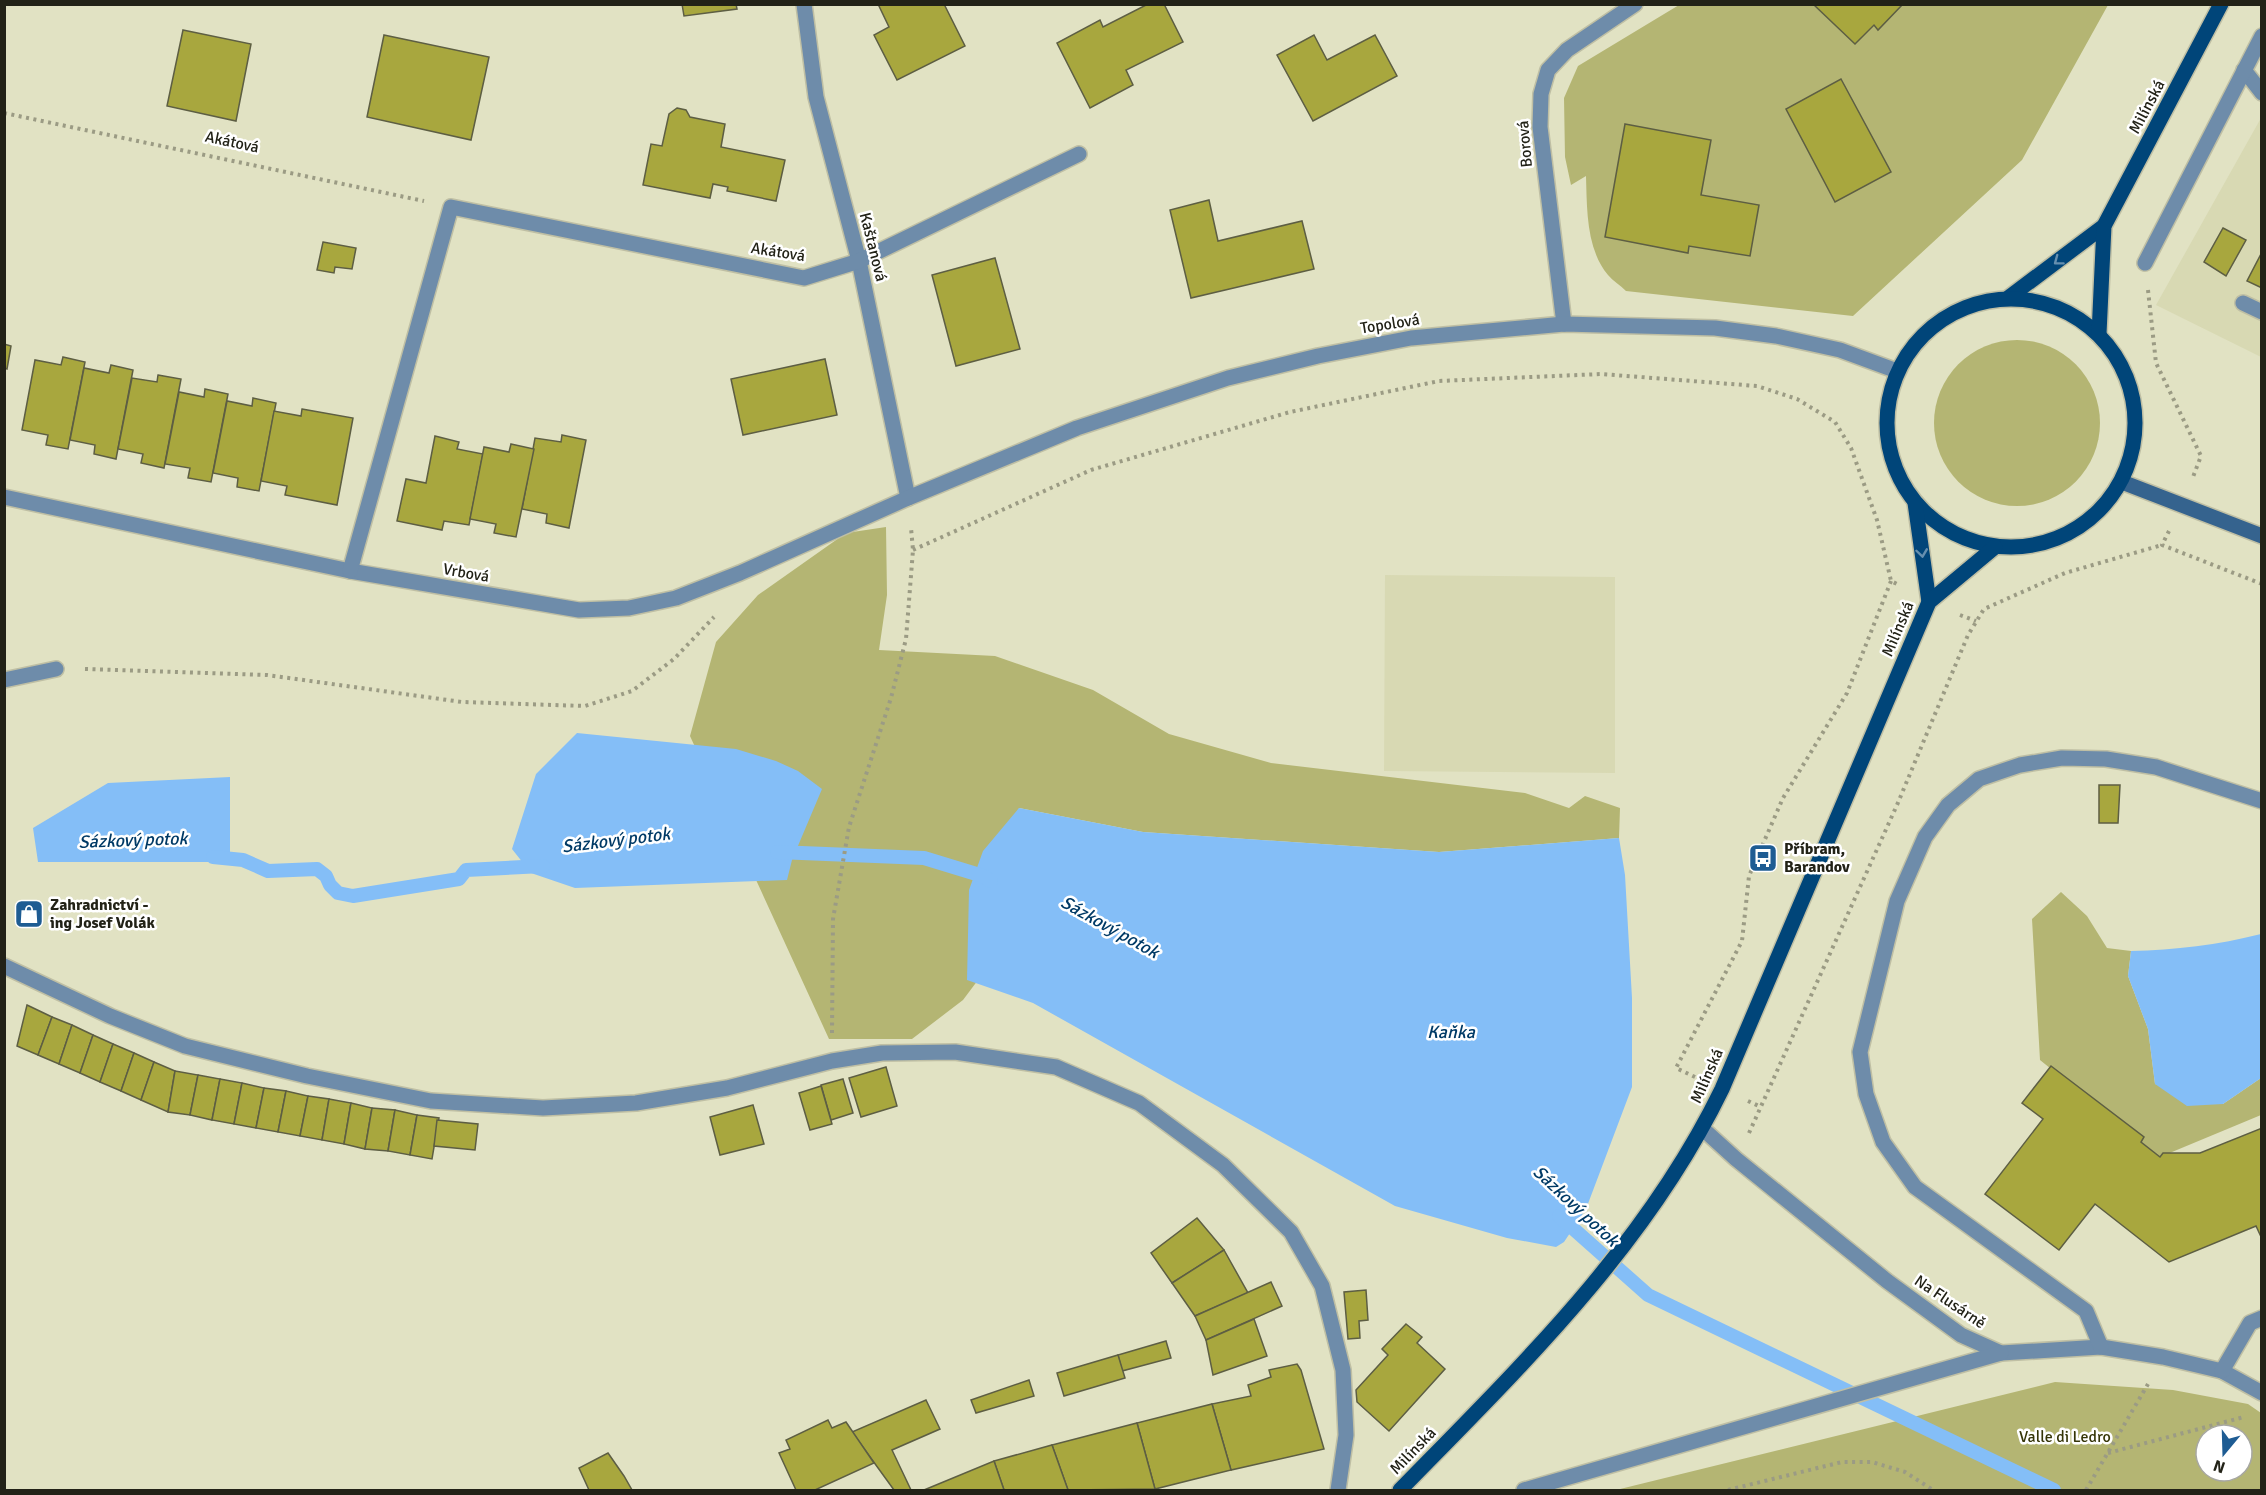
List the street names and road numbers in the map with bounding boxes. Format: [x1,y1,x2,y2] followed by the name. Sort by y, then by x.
[2125,77,2169,137] street label: Milínská
[1513,120,1537,168] street label: Borová
[203,127,261,157] street label: Akátová
[855,210,891,284] street label: Kaštanová
[749,238,807,266] street label: Akátová
[1359,309,1421,339] street label: Topolová
[441,559,491,587] street label: Vrbová
[1877,598,1919,660] street label: Milínská
[1686,1045,1728,1107] street label: Milínská
[1910,1271,1990,1333] street label: Na Flusárně
[1386,1423,1440,1479] street label: Milínská

